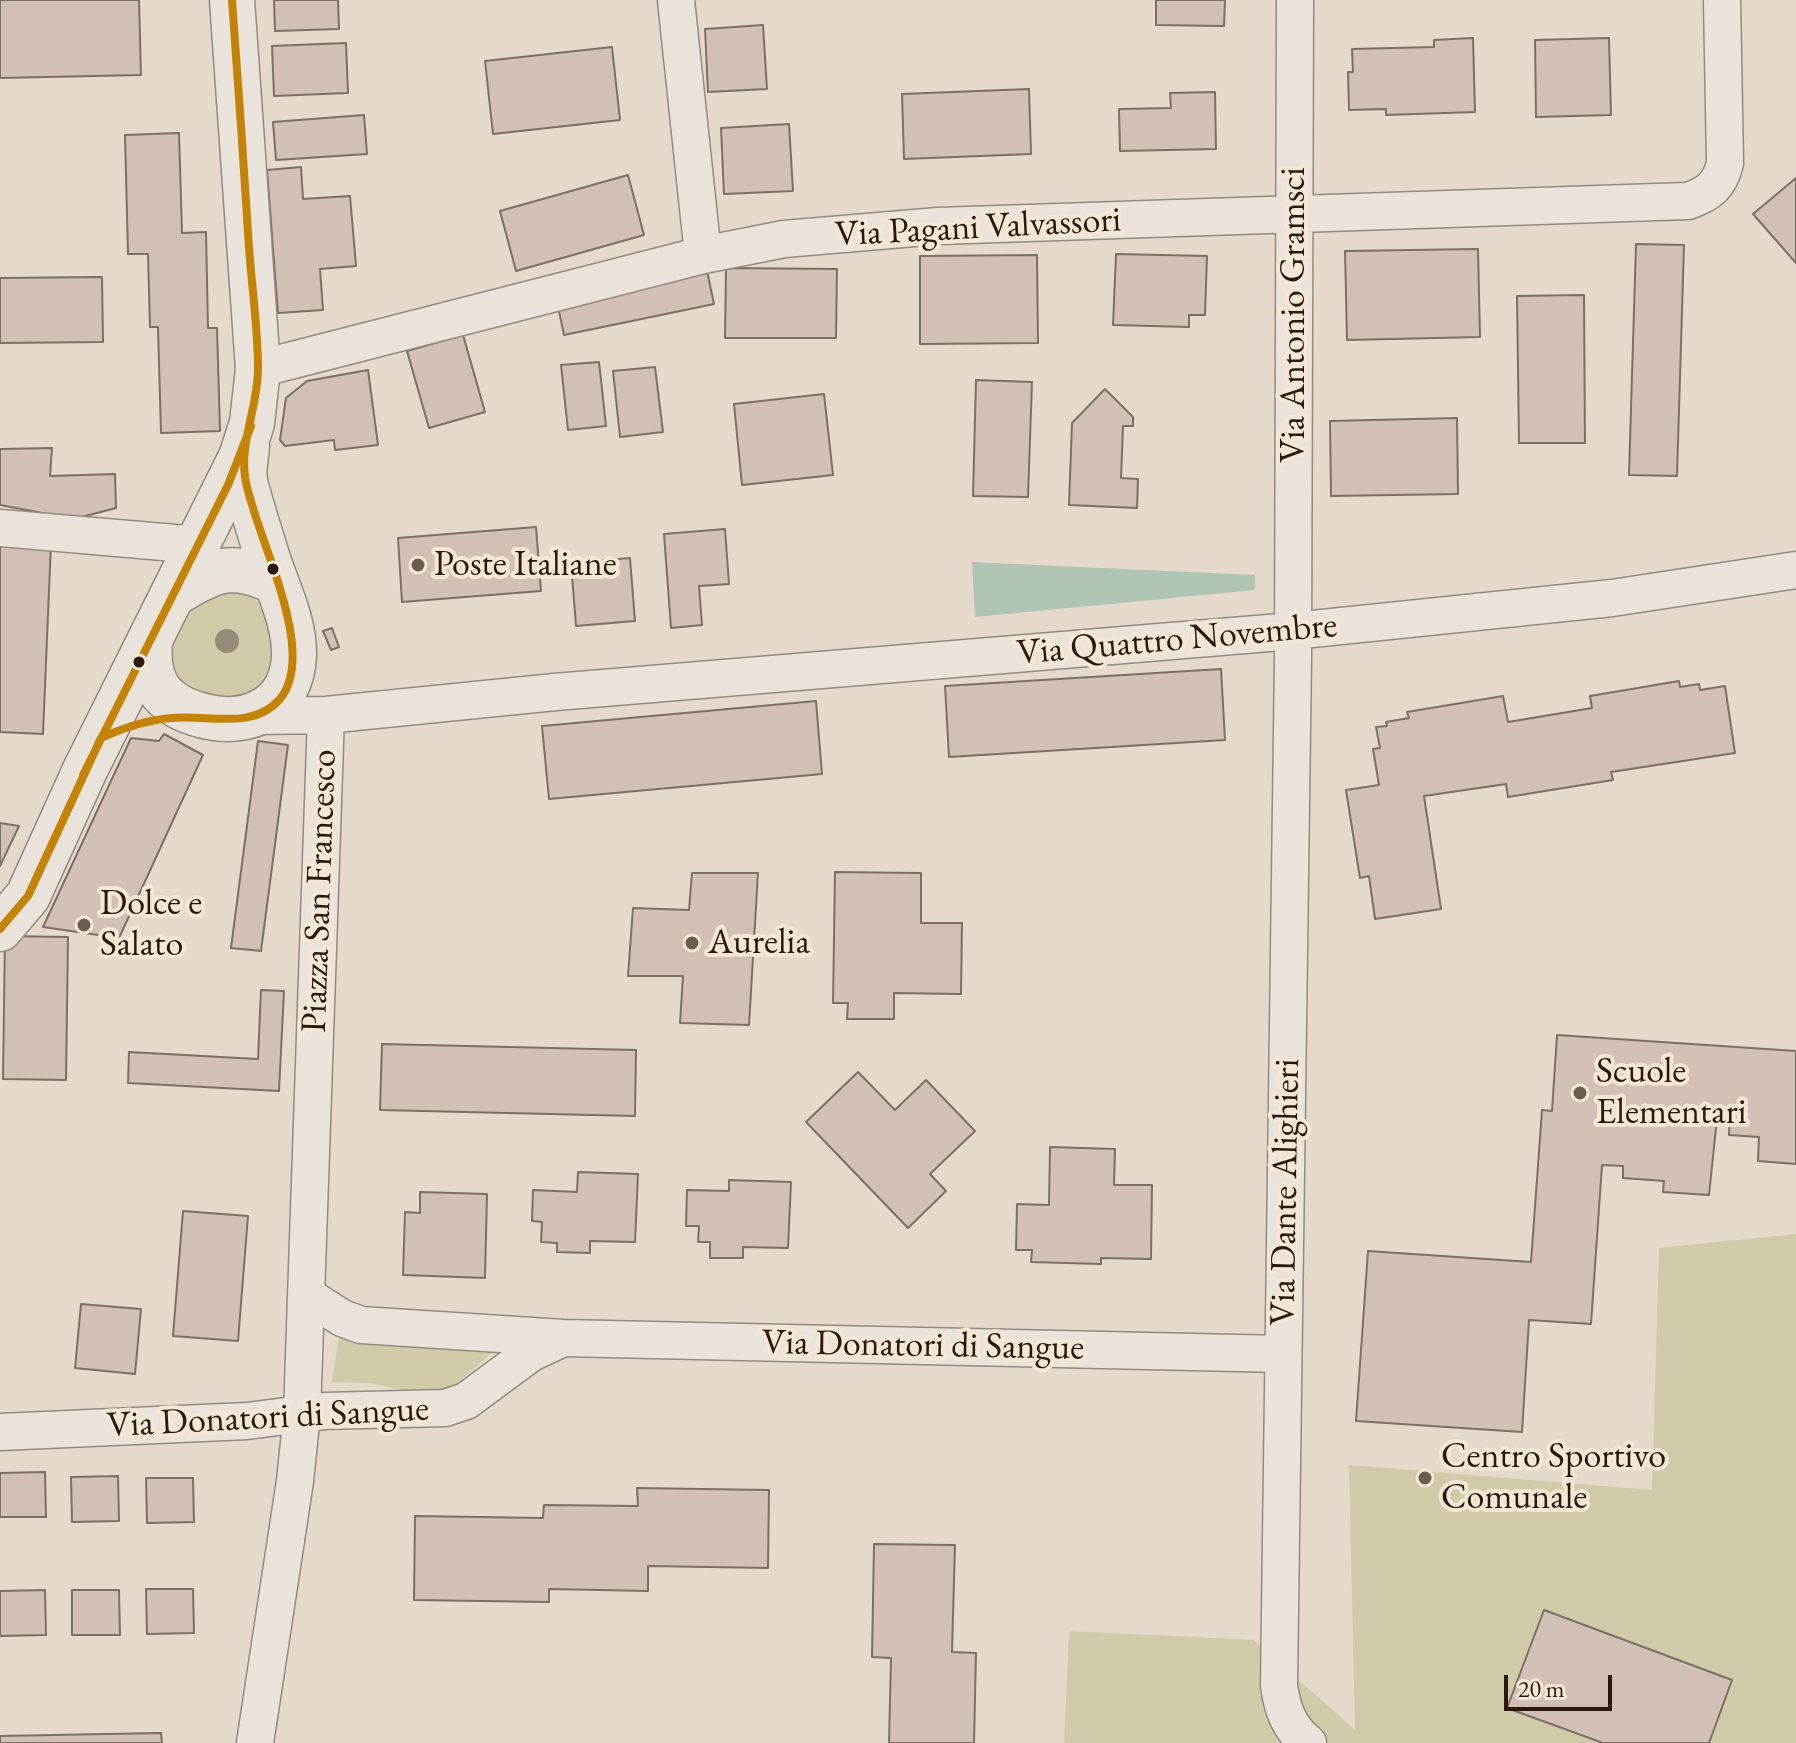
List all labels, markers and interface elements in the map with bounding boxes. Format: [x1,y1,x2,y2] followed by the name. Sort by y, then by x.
[1272,167,1316,463] street label: Via Antonio Gramsci
[834,199,1122,257] street label: Via Pagani Valvassori
[434,543,617,587] place label: Poste Italiane
[409,556,427,574] marker: Poste Italiane
[265,561,281,577] unlabelled marker
[1015,604,1339,676] street label: Via Quattro Novembre
[131,654,147,670] unlabelled marker
[293,749,347,1033] street label: Piazza San Francesco
[100,882,202,967] place label: Dolce e Salato
[75,916,93,934] marker: Dolce e Salato
[708,921,810,965] place label: Aurelia
[683,934,701,952] marker: Aurelia
[1596,1050,1747,1135] place label: Scuole Elementari
[1262,1058,1310,1326] street label: Via Dante Alighieri
[1571,1084,1589,1102] marker: Scuole Elementari
[761,1322,1085,1370] street label: Via Donatori di Sangue
[106,1388,430,1448] street label: Via Donatori di Sangue
[1441,1435,1666,1520] place label: Centro Sportivo Comunale
[1416,1469,1434,1487] marker: Centro Sportivo Comunale
[1508,1659,1616,1709] scale bar
[1518,1673,1565,1704] text: 20 m

